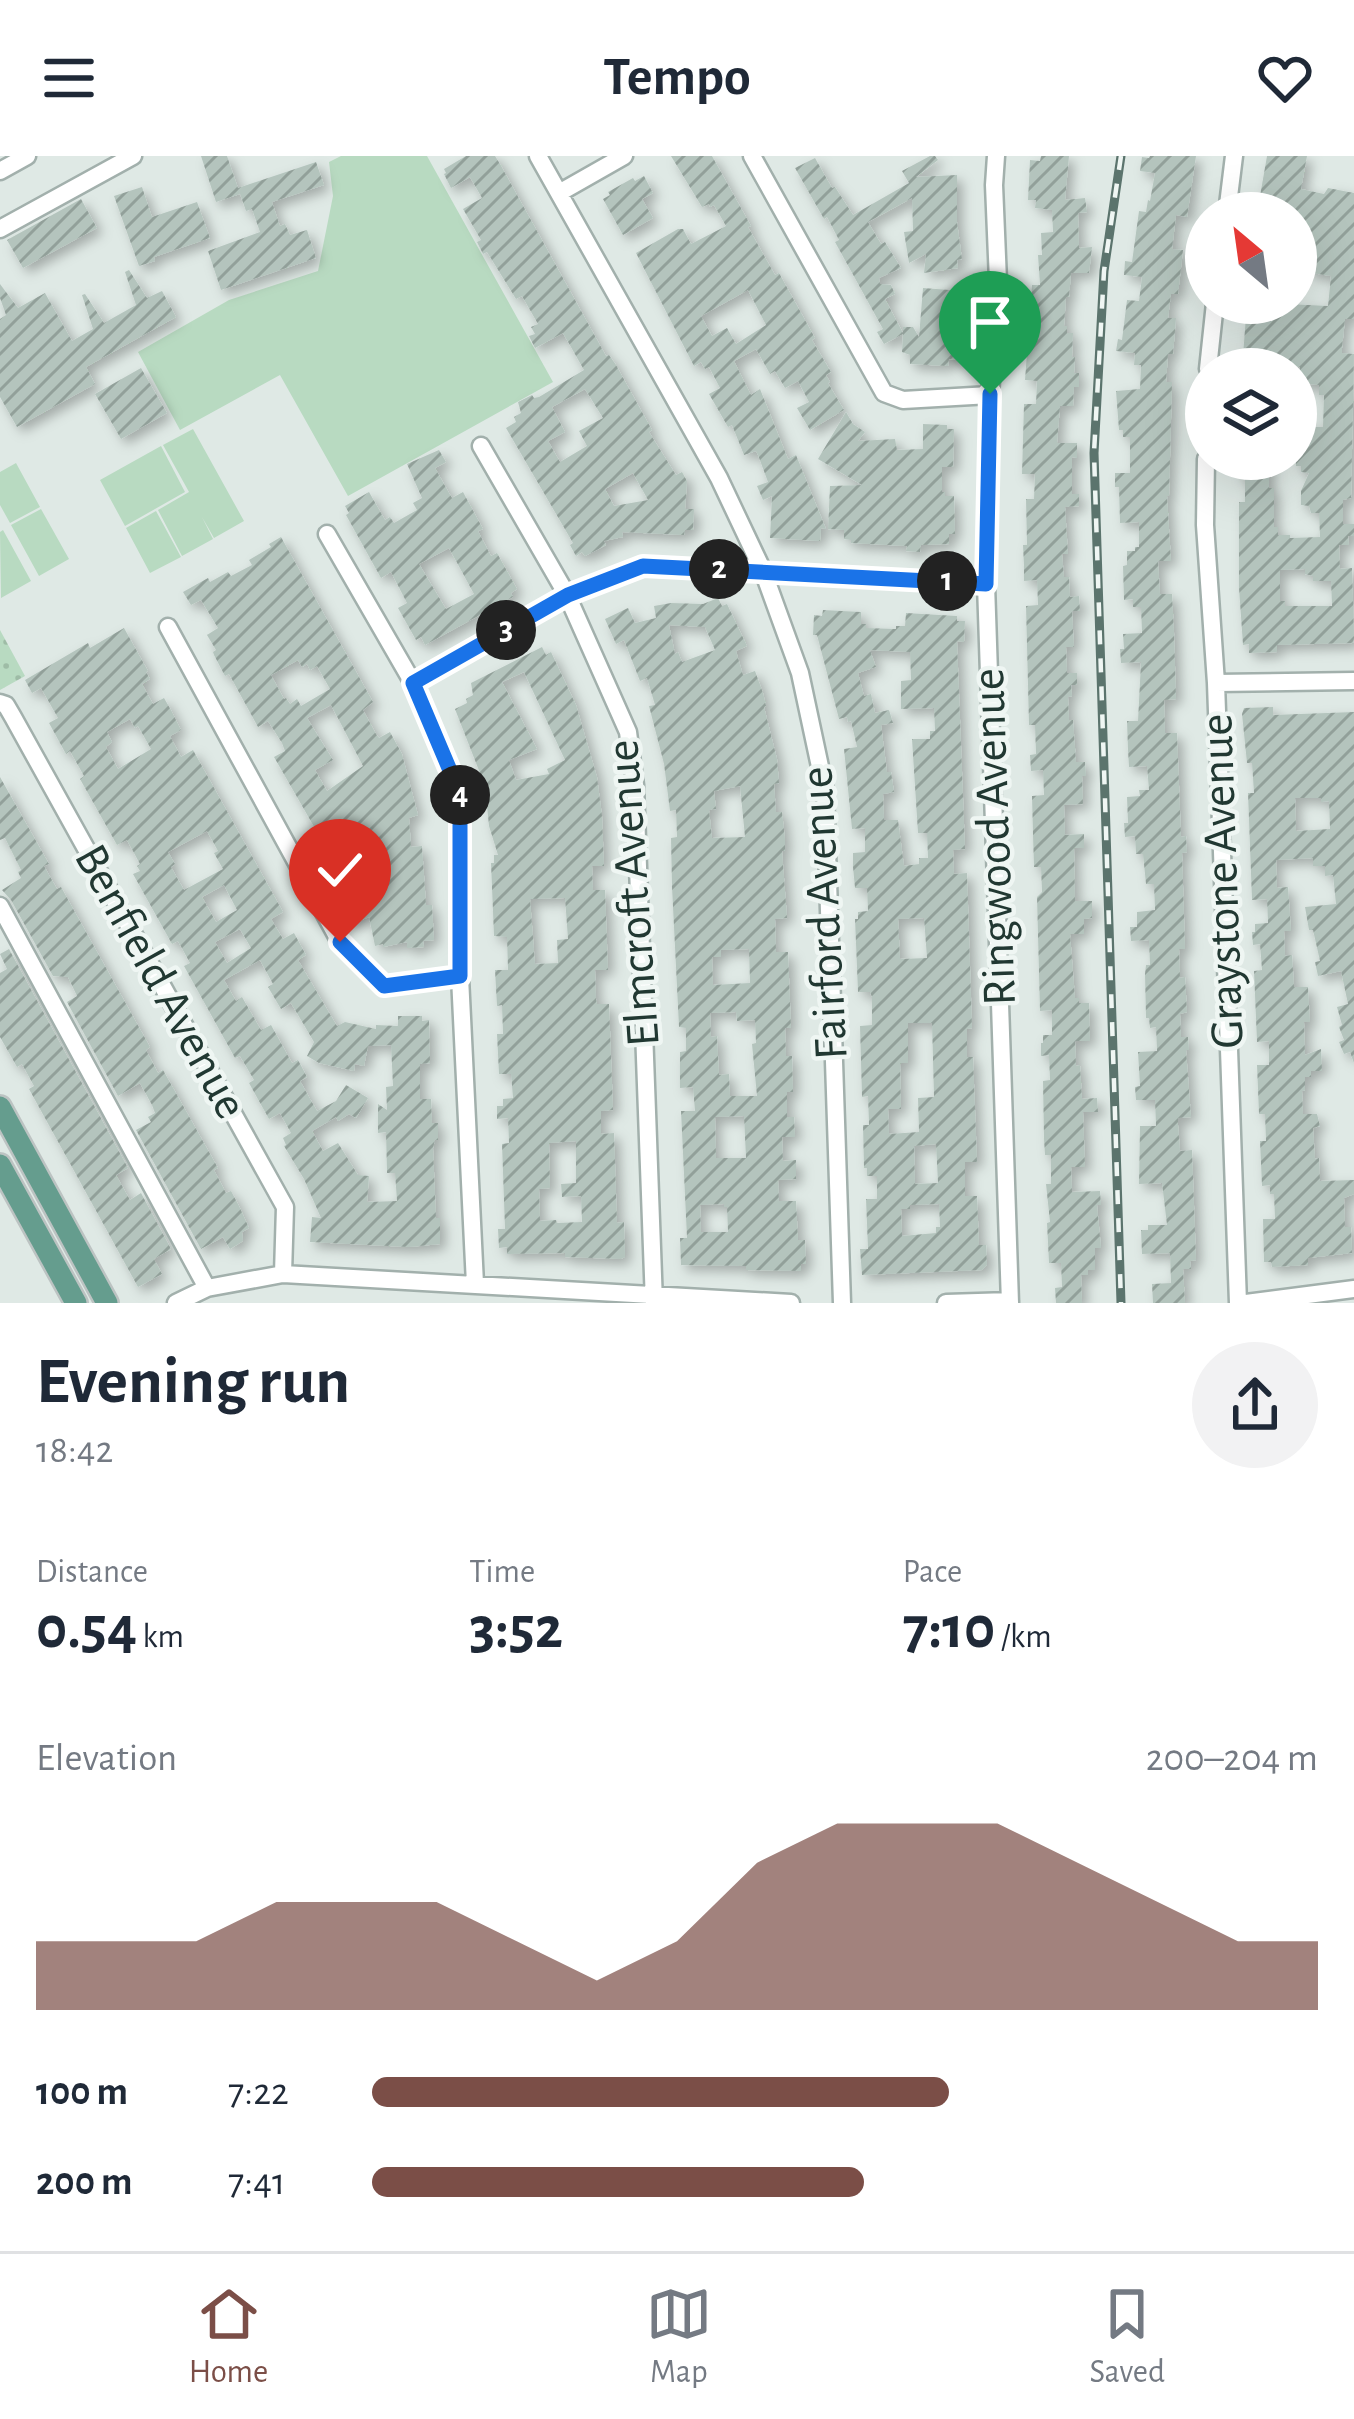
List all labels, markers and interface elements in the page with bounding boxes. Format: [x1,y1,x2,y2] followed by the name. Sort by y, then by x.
[36,45,102,111] icon: menu
[1252,45,1318,111] icon: heart
[603,51,751,105] text: Tempo
[1185,192,1317,324] north arrow
[1185,192,1317,480] map controls
[939,271,1041,394] pin
[957,289,1023,355] icon: arrive
[1185,348,1317,480] button: layers
[689,539,749,599] pin: 2
[917,551,977,611] pin: 1
[711,552,727,585] text: 2
[941,564,953,597] text: 1
[476,600,536,660] pin: 3
[499,613,513,646] text: 3
[965,667,1025,1007] street label: Ringwood Avenue
[1193,713,1253,1049] street label: Graystone Avenue
[599,738,669,1048] street label: Elmcroft Avenue
[430,765,490,825] pin: 4
[793,765,857,1061] street label: Fairford Avenue
[452,778,468,811] text: 4
[289,819,391,942] pin
[65,837,255,1127] street label: Benfield Avenue
[307,837,373,903] icon: check
[1192,1342,1318,1468] button: share
[36,1349,350,1415] text: Evening run
[36,1431,113,1470] text: 18:42
[36,1556,148,1589] text: Distance
[469,1556,535,1589] text: Time
[903,1556,962,1589] text: Pace
[36,1599,137,1659] text: 0.54
[469,1599,563,1659] text: 3:52
[903,1599,995,1659] text: 7:10
[137,1621,184,1654] text: km
[995,1621,1052,1654] text: /km
[36,1739,177,1778] text: Elevation
[1146,1739,1318,1778] text: 200–204 m
[36,2073,128,2112] text: 100 m
[228,2073,289,2112] text: 7:22
[36,2163,132,2202] text: 200 m
[228,2163,285,2202] text: 7:41
[189,2281,268,2393] tab: Home
[646,2281,712,2393] tab: Map
[1090,2281,1165,2393] tab: Saved

